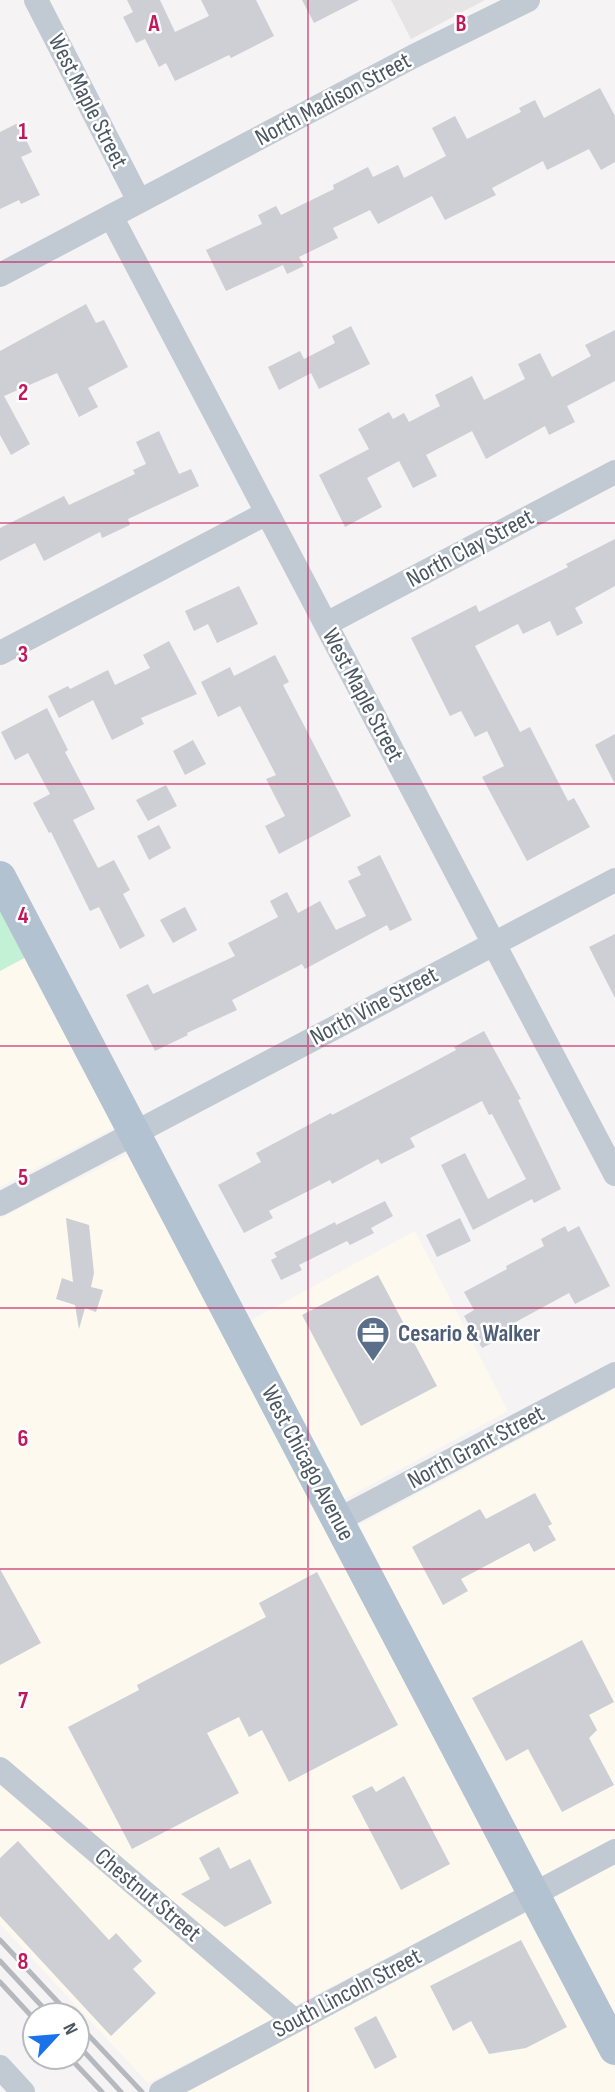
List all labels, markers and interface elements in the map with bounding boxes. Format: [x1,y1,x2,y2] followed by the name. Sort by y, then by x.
[148,10,161,38] text: A
[456,10,467,38] text: B
[42,29,134,173] street label: West Maple Street
[250,46,416,152] street label: North Madison Street
[18,118,28,146] text: 1
[18,379,28,407] text: 2
[402,502,538,594] street label: North Clay Street
[316,623,410,767] street label: West Maple Street
[18,641,28,669] text: 3
[18,902,29,930] text: 4
[305,960,443,1052] street label: North Vine Street
[18,1164,28,1192] text: 5
[354,1314,392,1363] office icon: Cesario & Walker
[398,1319,541,1348] place label: Cesario & Walker
[255,1380,361,1546] street label: West Chicago Avenue
[403,1399,549,1495] street label: North Grant Street
[18,1425,28,1453] text: 6
[18,1687,28,1715] text: 7
[89,1842,207,1948] street label: Chestnut Street
[268,1942,426,2044] street label: South Lincoln Street
[18,1948,29,1976] text: 8
[21,2001,91,2071] north arrow
[57,2020,82,2039] text: N

